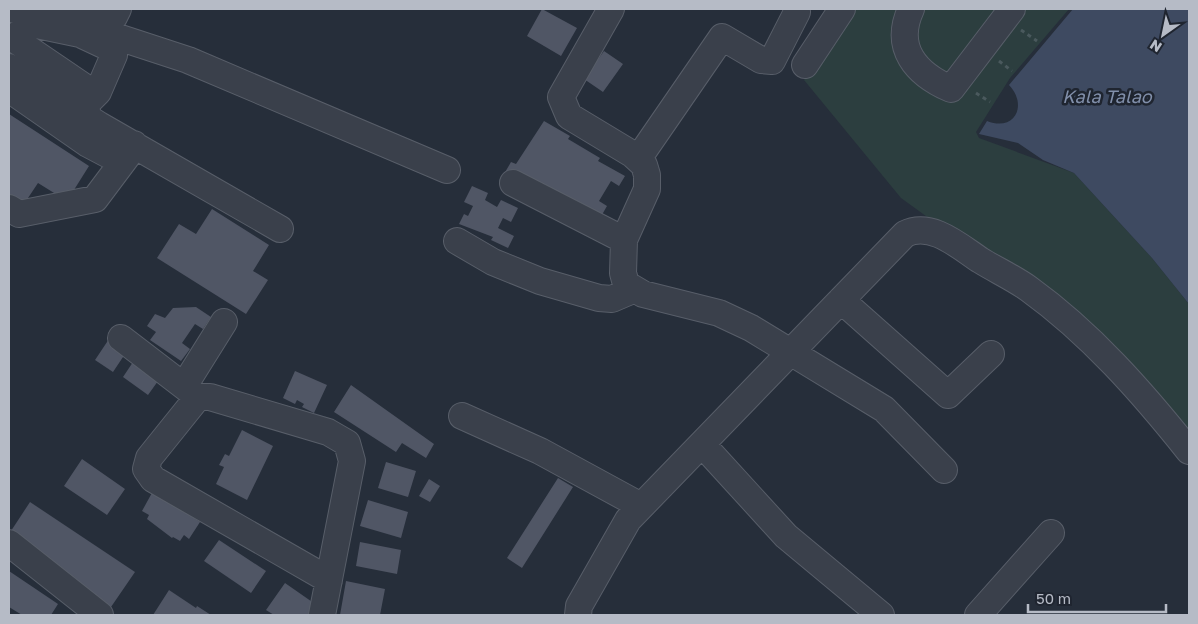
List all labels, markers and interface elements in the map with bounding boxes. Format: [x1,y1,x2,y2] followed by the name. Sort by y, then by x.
[1138,10,1188,60] north arrow
[1147,36,1165,56] text: N
[1062,85,1153,107] water label: Kala Talao
[1028,582,1166,614] scale bar
[1036,589,1071,607] text: 50 m

